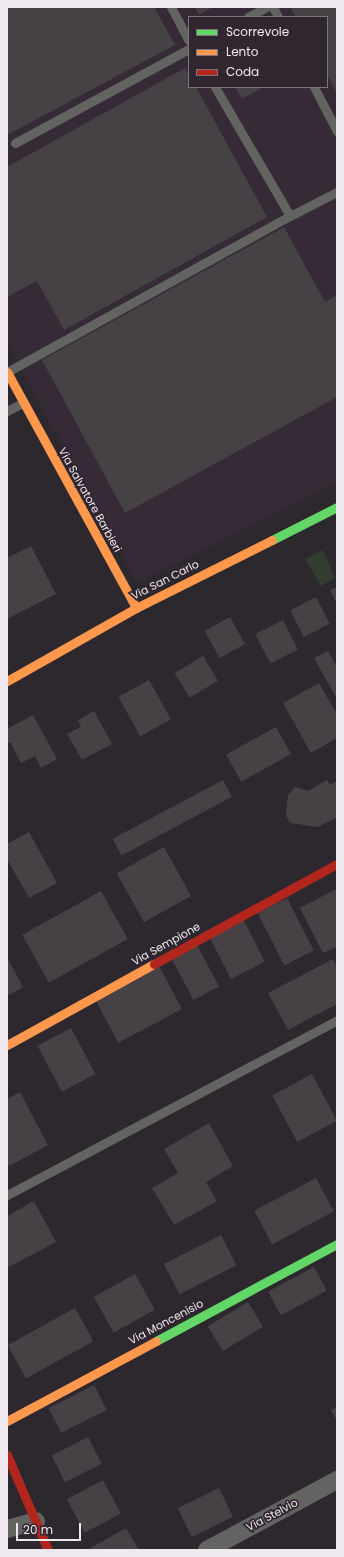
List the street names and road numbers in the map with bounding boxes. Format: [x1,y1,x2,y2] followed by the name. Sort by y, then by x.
[56,445,124,555] street label: Via Salvatore Barbieri
[129,557,201,603] street label: Via San Carlo
[129,920,203,968] street label: Via Sempione
[126,1297,206,1347] street label: Via Moncenisio
[244,1496,300,1534] street label: Via Stelvio

